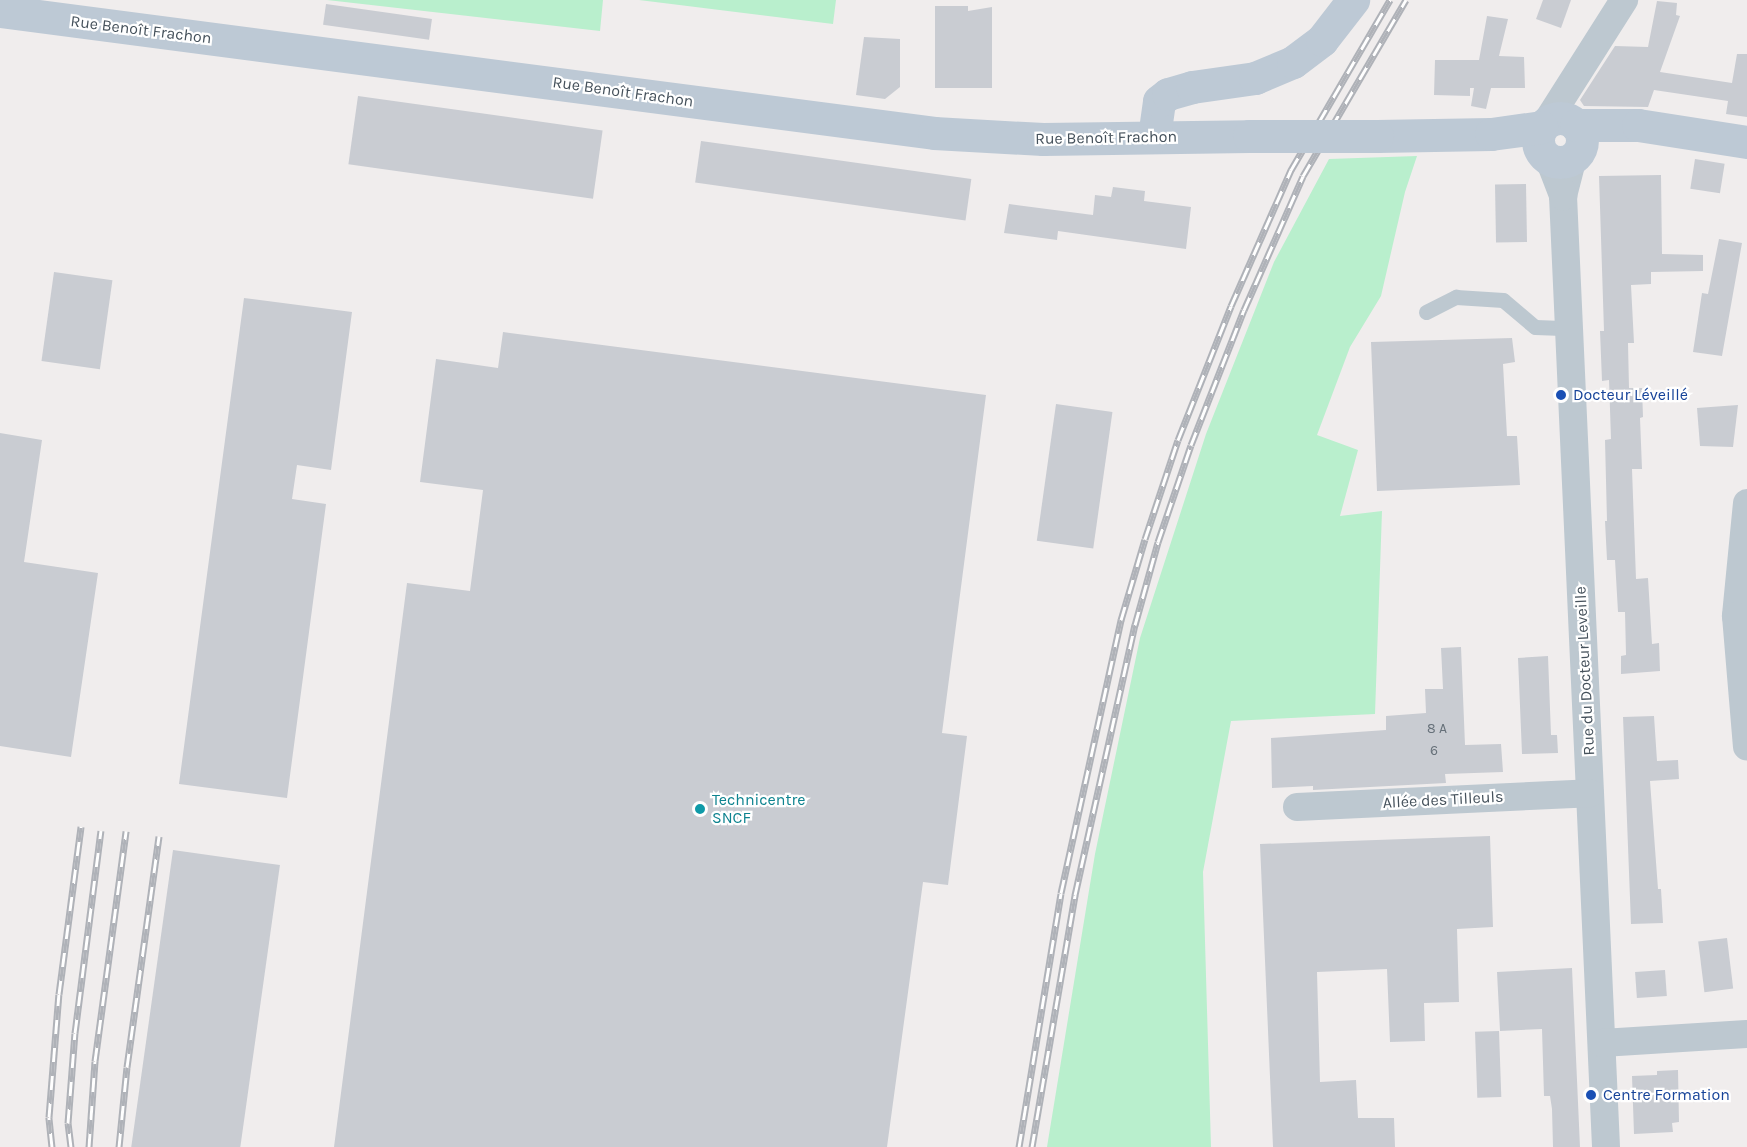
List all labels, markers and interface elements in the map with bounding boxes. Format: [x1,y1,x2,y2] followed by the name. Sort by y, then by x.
[69,12,213,48] street label: Rue Benoît Frachon
[551,73,695,111] street label: Rue Benoît Frachon
[1035,127,1177,149] street label: Rue Benoît Frachon
[1573,385,1688,405] place label: Docteur Léveillé
[1554,388,1568,402] marker: Docteur Léveillé
[1571,586,1599,756] street label: Rue du Docteur Leveille
[1427,721,1447,737] house number: 8 A
[1430,743,1438,759] house number: 6
[1382,787,1504,813] street label: Allée des Tilleuls
[712,790,806,828] place label: Technicentre SNCF
[693,802,707,816] marker: Technicentre SNCF
[1603,1085,1730,1105] place label: Centre Formation
[1584,1088,1598,1102] marker: Centre Formation

